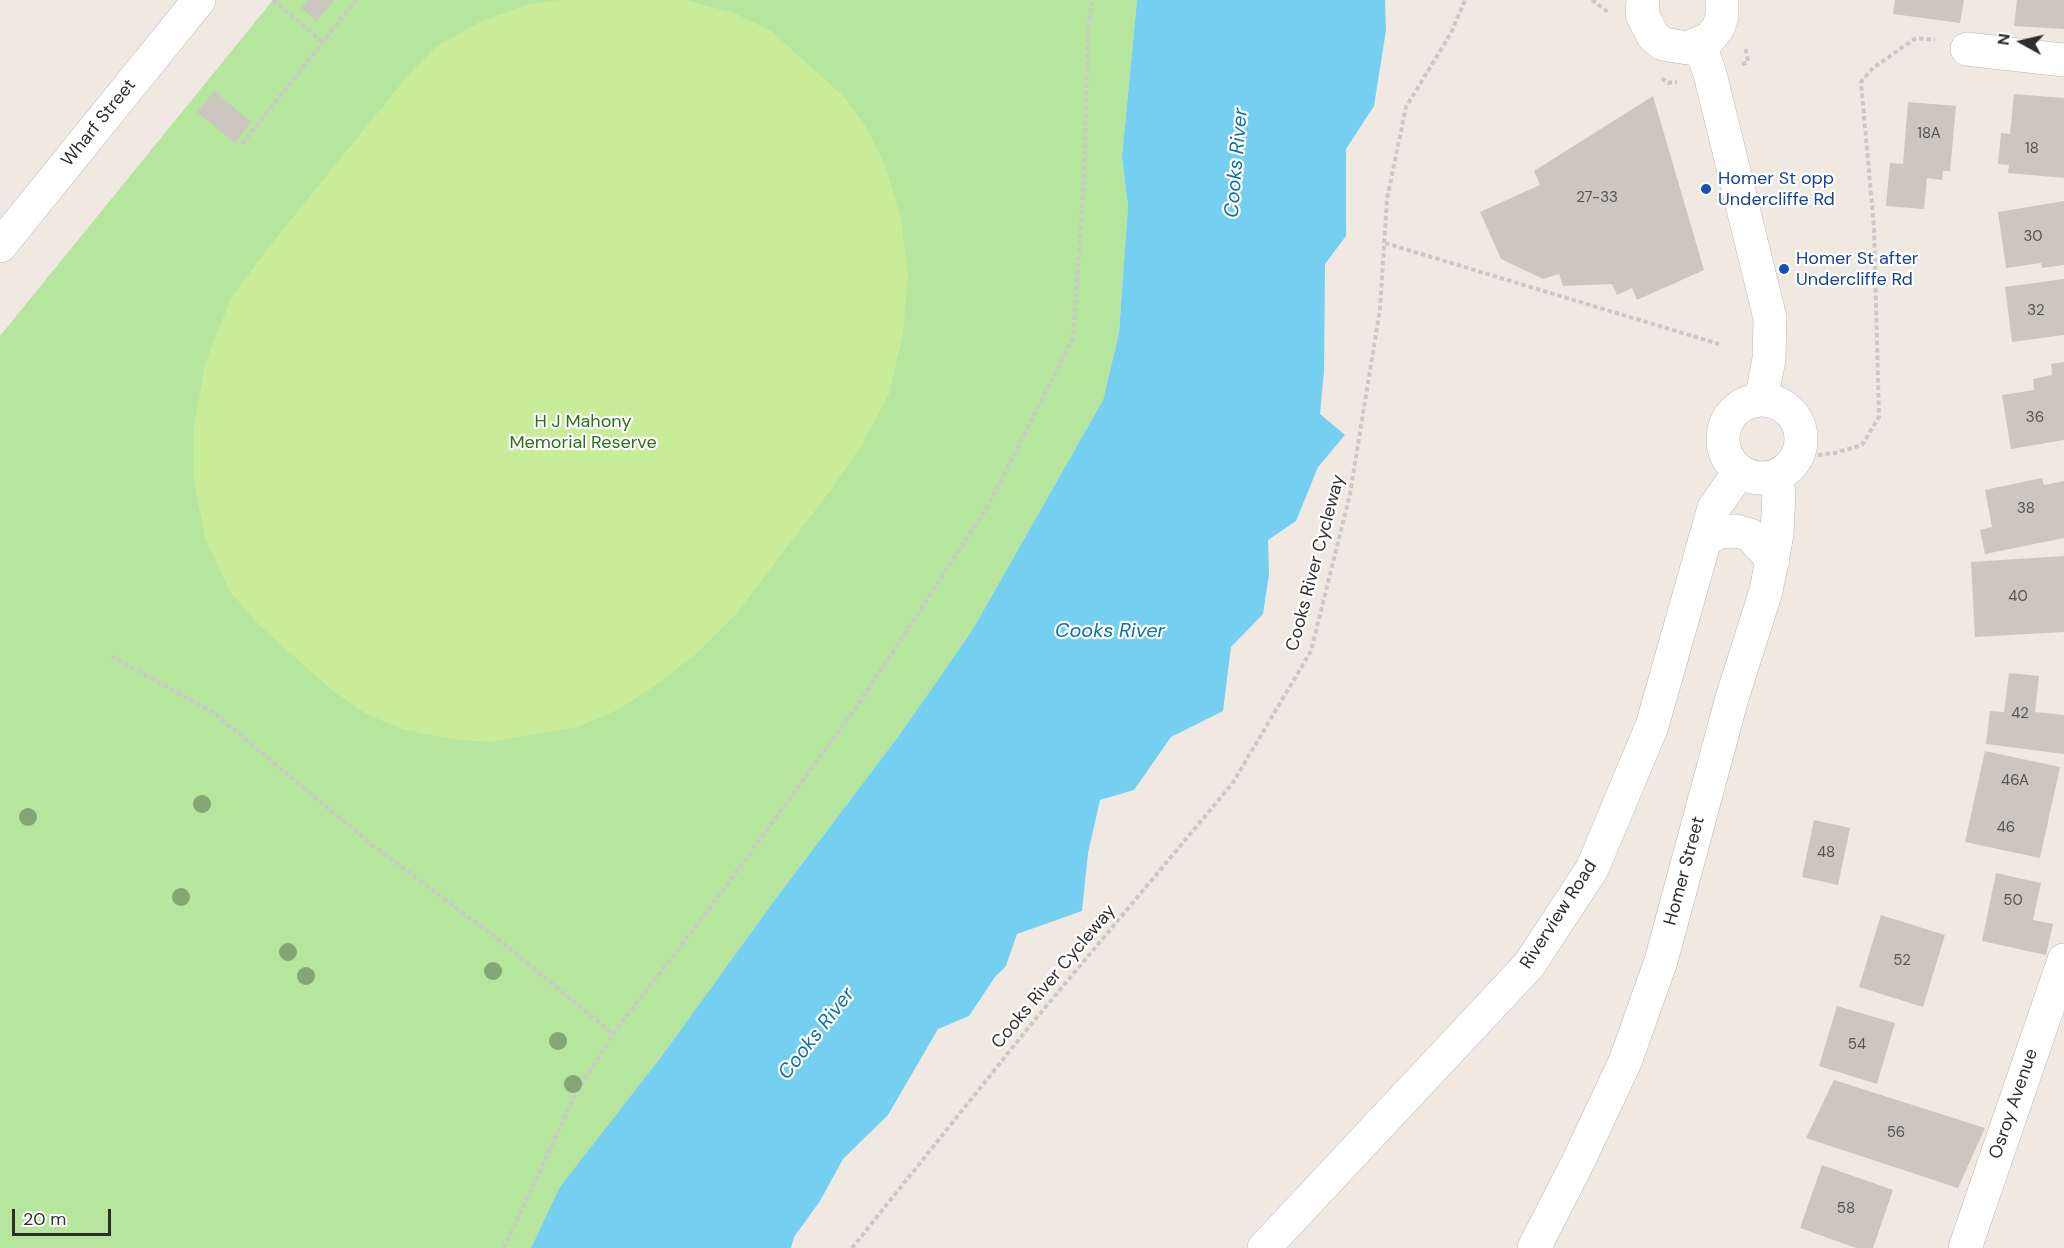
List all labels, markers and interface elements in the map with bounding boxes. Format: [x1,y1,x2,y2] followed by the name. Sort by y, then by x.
[1992,12,2052,72] north arrow
[1992,32,2015,47] text: N
[57,75,141,171] street label: Wharf Street
[1220,107,1254,219] water label: Cooks River
[1917,125,1941,143] house number: 18A
[2025,140,2039,158] house number: 18
[1718,168,1835,210] place label: Homer St opp Undercliffe Rd
[1699,182,1713,196] marker: Homer St opp Undercliffe Rd
[1576,189,1618,207] house number: 27-33
[2023,228,2043,246] house number: 30
[1796,248,1919,290] place label: Homer St after Undercliffe Rd
[1777,262,1791,276] marker: Homer St after Undercliffe Rd
[2027,302,2045,320] house number: 32
[2026,409,2044,427] house number: 36
[509,411,657,454] park label: H J Mahony Memorial Reserve
[1282,473,1350,653] street label: Cooks River Cycleway
[2017,500,2035,518] house number: 38
[2008,588,2028,606] house number: 40
[1055,620,1165,644] water label: Cooks River
[2011,705,2029,723] house number: 42
[2001,772,2029,790] house number: 46A
[1660,814,1710,928] street label: Homer Street
[1997,819,2015,837] house number: 46
[1817,844,1835,862] house number: 48
[1516,857,1602,973] street label: Riverview Road
[2003,892,2023,910] house number: 50
[987,901,1121,1053] street label: Cooks River Cycleway
[1893,952,1911,970] house number: 52
[774,983,860,1085] water label: Cooks River
[1848,1036,1866,1054] house number: 54
[1985,1046,2043,1162] street label: Osroy Avenue
[1887,1124,1905,1142] house number: 56
[15,1197,114,1235] scale bar
[1837,1200,1855,1218] house number: 58
[23,1207,66,1231] text: 20 m

